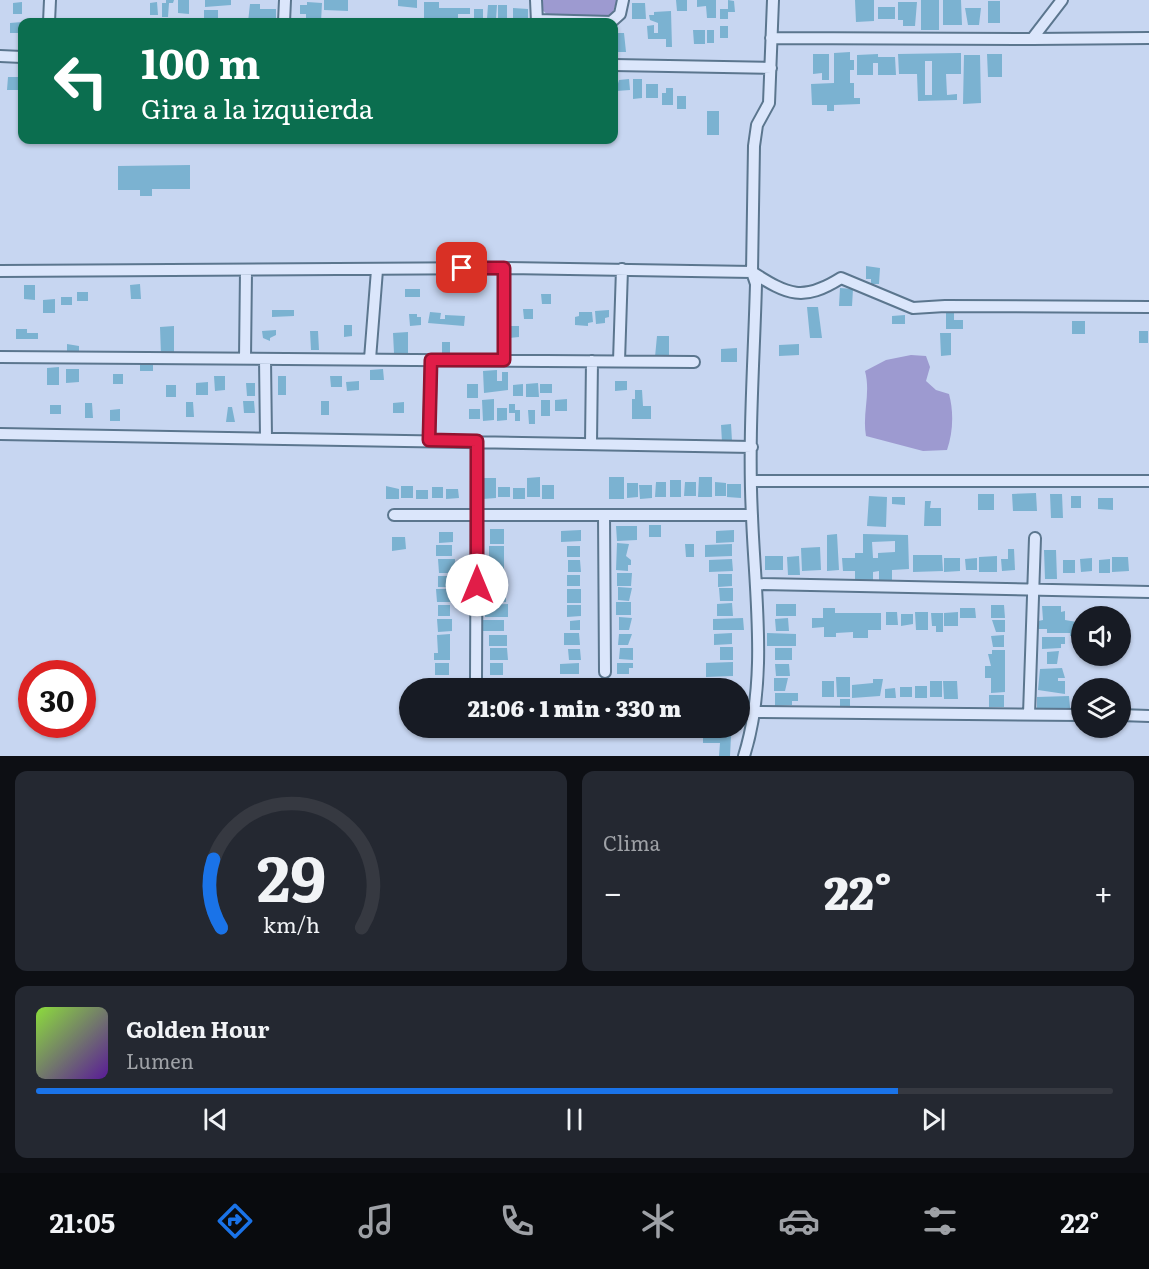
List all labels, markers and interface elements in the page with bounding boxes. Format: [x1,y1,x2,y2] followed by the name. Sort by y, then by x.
[141,30,260,92] text: 100 m
[42,42,120,120] icon: left
[141,87,373,127] text: Gira a la izquierda
[436,242,487,293] pin
[445,251,478,284] icon: arrive
[445,553,509,617] position arrow
[1071,606,1131,738] map controls
[1071,606,1131,666] button: sound
[18,660,96,738] speed limit sign: 30
[1071,678,1131,738] button: layers
[468,691,681,724] text: 21:06 · 1 min · 330 m
[603,827,660,857] text: Clima
[256,829,326,921] text: 29
[824,857,892,924] text: 22°
[603,866,622,915] text: −
[1094,866,1113,915] text: +
[262,908,320,940] text: km/h
[126,1012,269,1045] text: Golden Hour
[126,1045,194,1075] text: Lumen
[199,1103,232,1136] icon: previous
[558,1103,591,1136] icon: pause
[917,1103,950,1136] icon: next
[214,1200,256,1242] icon: directions
[355,1200,397,1242] icon: music
[496,1200,538,1242] icon: phone
[637,1200,679,1242] icon: climate
[778,1200,820,1242] icon: car
[919,1200,961,1242] icon: filters
[50,1201,115,1241] text: 21:05
[1060,1201,1099,1241] text: 22°

